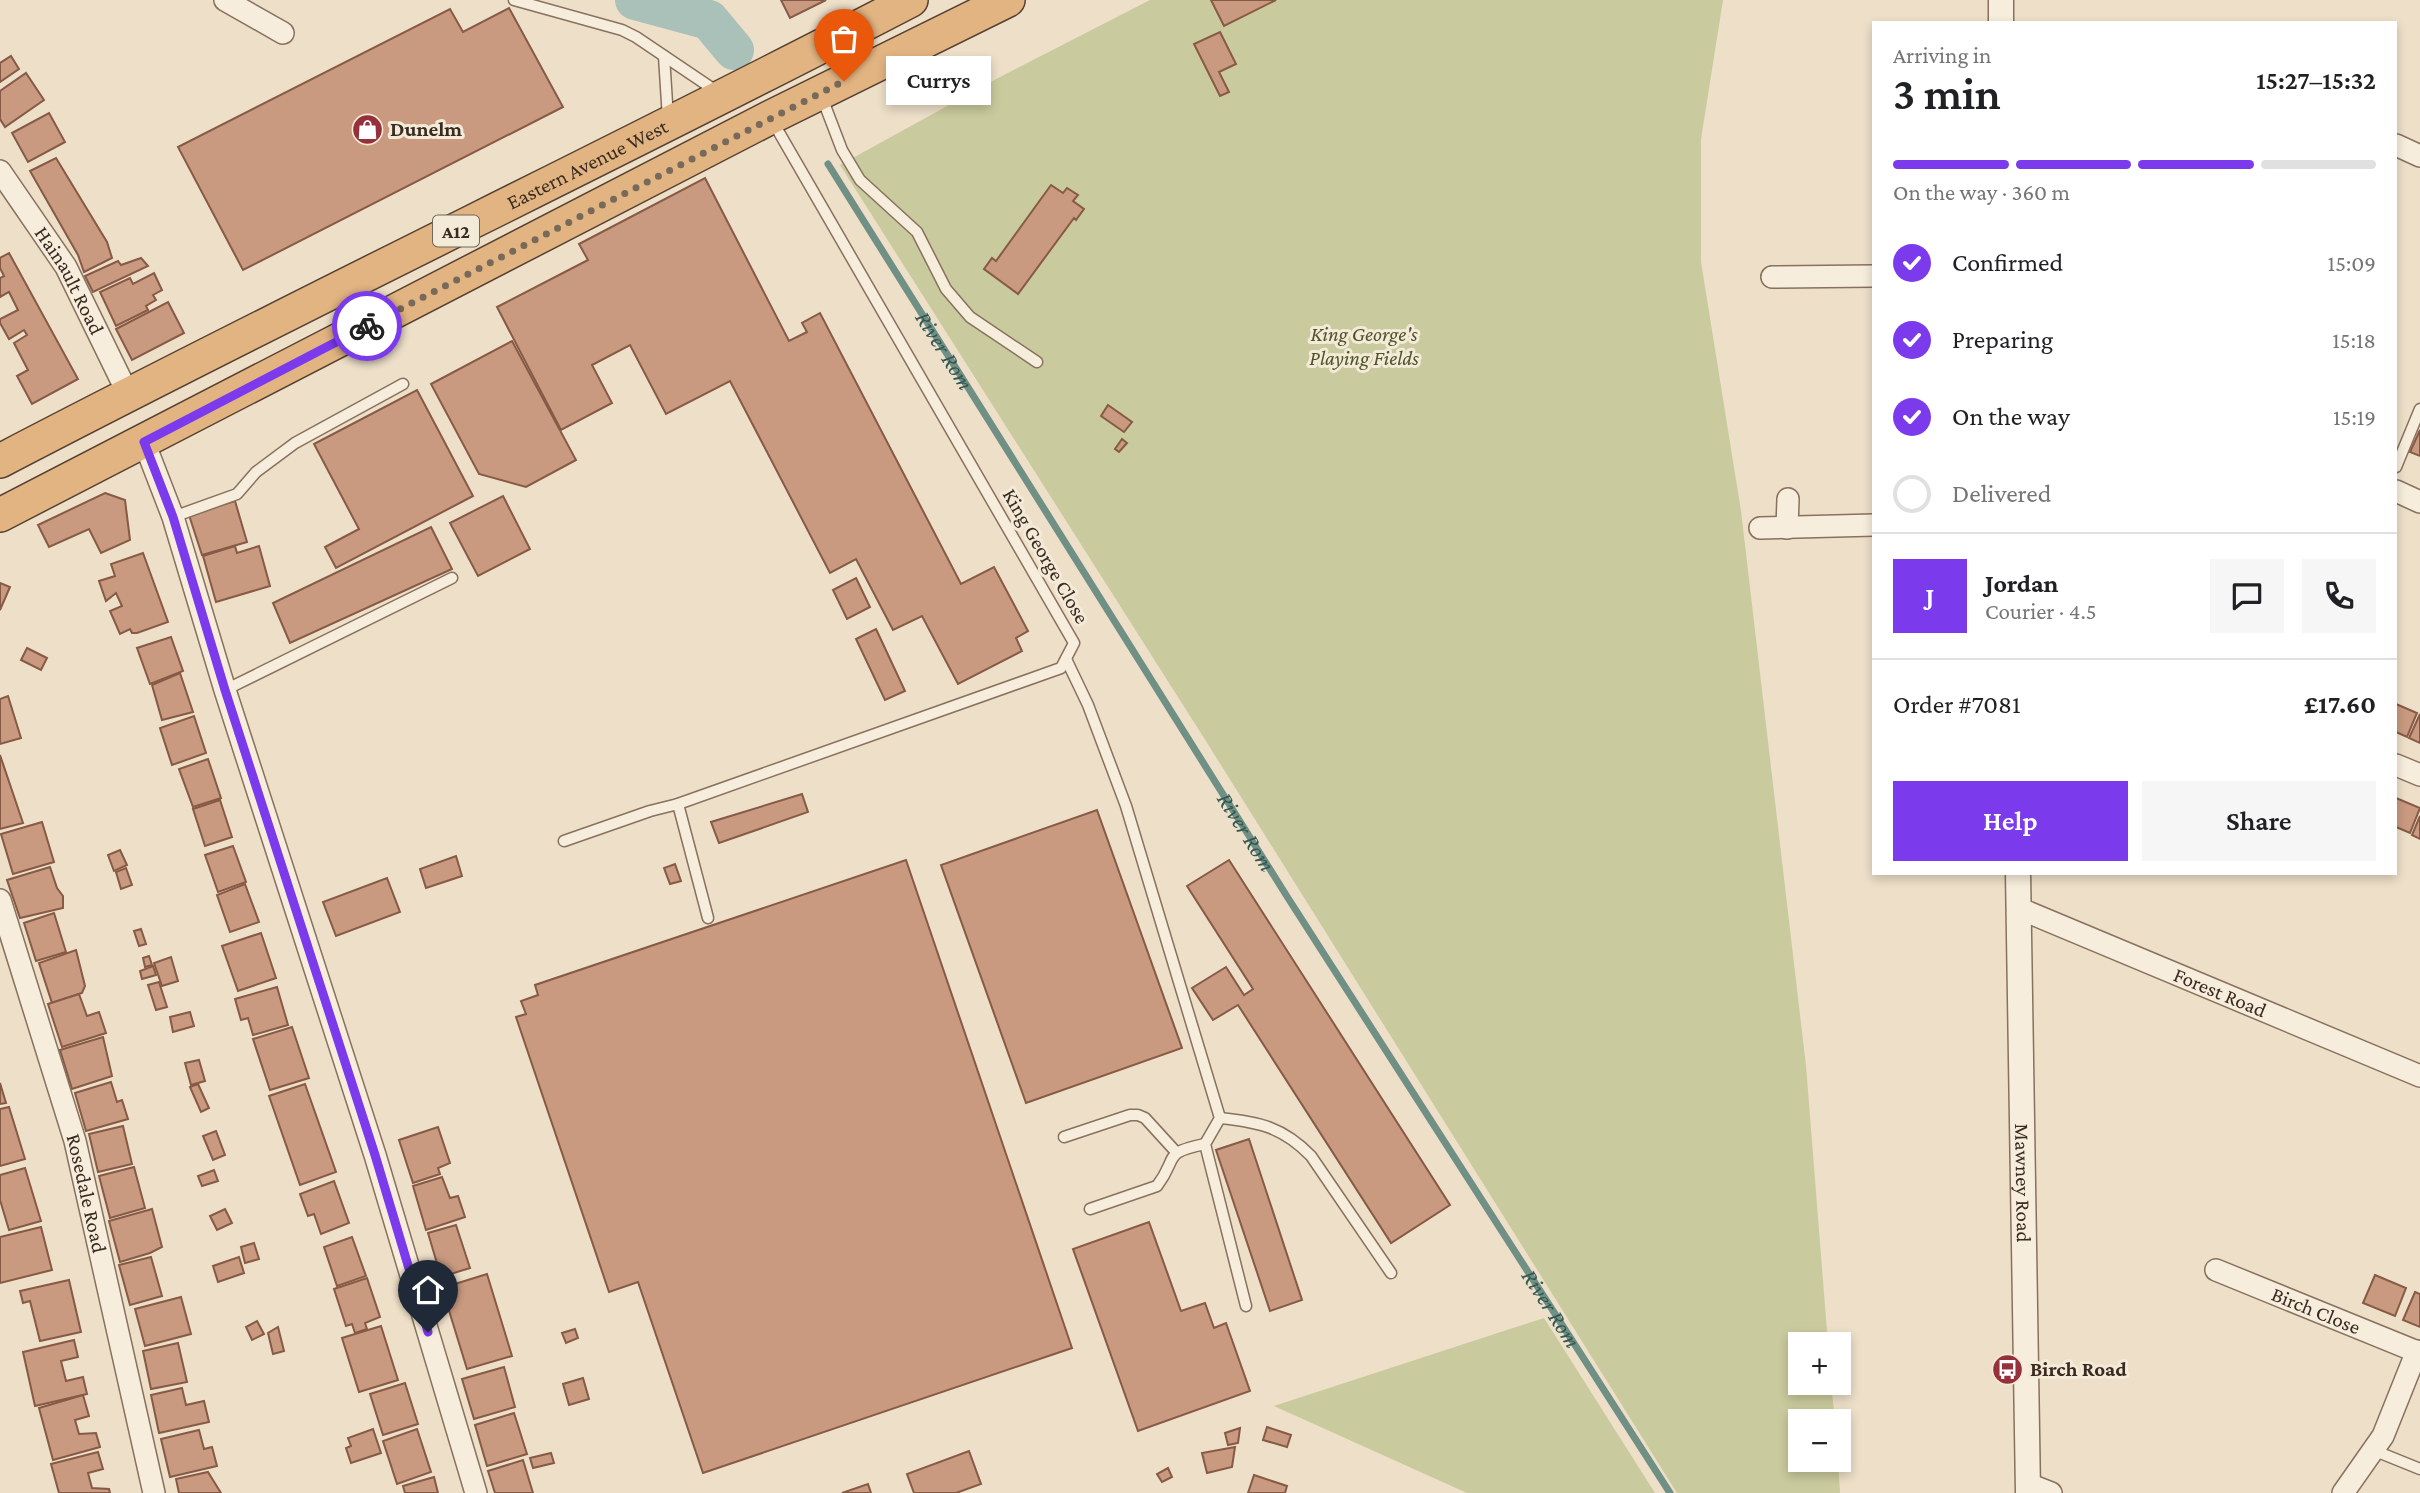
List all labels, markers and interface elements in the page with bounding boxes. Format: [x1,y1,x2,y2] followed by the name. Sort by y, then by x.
[814,9,874,81] pin
[825,20,863,58] icon: bag
[1893,42,1991,68] text: Arriving in
[886,56,991,106] callout: Currys
[2256,66,2376,95] text: 15:27–15:32
[906,67,971,93] text: Currys
[1893,68,2001,119] text: 3 min
[350,112,384,146] shop icon: Dunelm
[503,114,673,215] street label: Eastern Avenue West
[390,117,462,141] place label: Dunelm
[1893,179,2070,205] text: On the way · 360 m
[433,216,479,246] road number: A12
[30,222,109,338] street label: Hainault Road
[1893,244,1931,282] icon: check
[1952,248,2063,277] text: Confirmed
[2328,250,2376,276] text: 15:09
[332,291,402,361] courier
[910,306,979,395] water label: River Rom
[348,307,386,345] icon: bike
[1893,321,1931,359] icon: check
[1309,322,1419,370] park label: King George's Playing Fields
[1952,325,2053,354] text: Preparing
[2332,327,2376,353] text: 15:18
[1893,398,1931,436] icon: check
[1952,402,2070,431] text: On the way
[2333,404,2376,430] text: 15:19
[1952,479,2051,508] text: Delivered
[998,484,1094,628] street label: King George Close
[2210,559,2284,633] button: chat
[2302,559,2376,633] button: phone
[1985,569,2059,598] text: Jordan
[1926,582,1934,611] text: J
[1985,598,2097,624] text: Courier · 4.5
[1893,690,2021,719] text: Order #7081
[2304,690,2376,719] text: £17.60
[1893,781,2128,861] button: Help
[2142,781,2376,861] button: Share
[1212,787,1281,876] water label: River Rom
[2170,962,2270,1022] street label: Forest Road
[2010,1123,2036,1243] street label: Mawney Road
[61,1131,112,1255] street label: Rosedale Road
[398,1260,458,1332] pin
[1517,1264,1586,1353] water label: River Rom
[409,1271,447,1309] icon: home
[2268,1282,2364,1339] street label: Birch Close
[1788,1332,1851,1472] map controls
[1788,1332,1851,1395] button: +
[1990,1352,2024,1386] bus stop icon: Birch Road
[2030,1357,2127,1381] place label: Birch Road
[1788,1409,1851,1472] button: −

